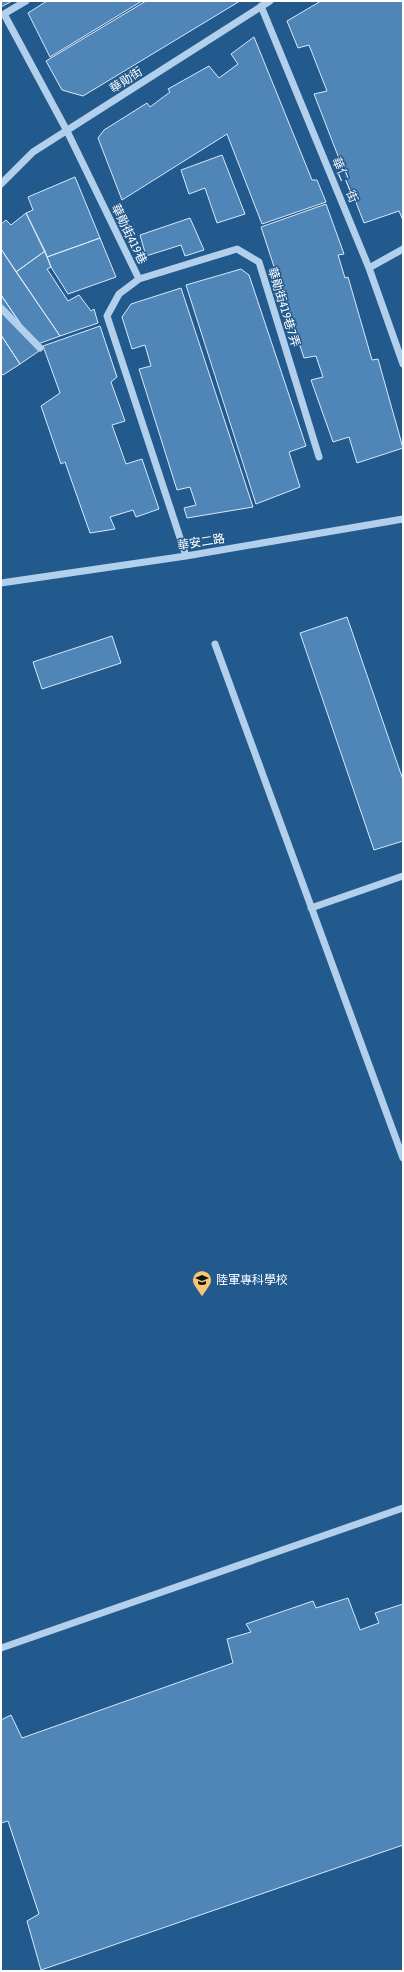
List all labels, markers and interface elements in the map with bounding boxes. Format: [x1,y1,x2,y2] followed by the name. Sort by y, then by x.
[107,64,145,96] street label: 華勛街
[329,155,361,205] street label: 華仁一街
[108,202,150,266] street label: 華勛街419巷
[265,265,303,349] street label: 華勛街419巷7弄
[176,531,226,553] street label: 華安二路
[191,1269,213,1297] school or university icon: 陸軍專科學校
[216,1273,288,1287] place label: 陸軍專科學校

